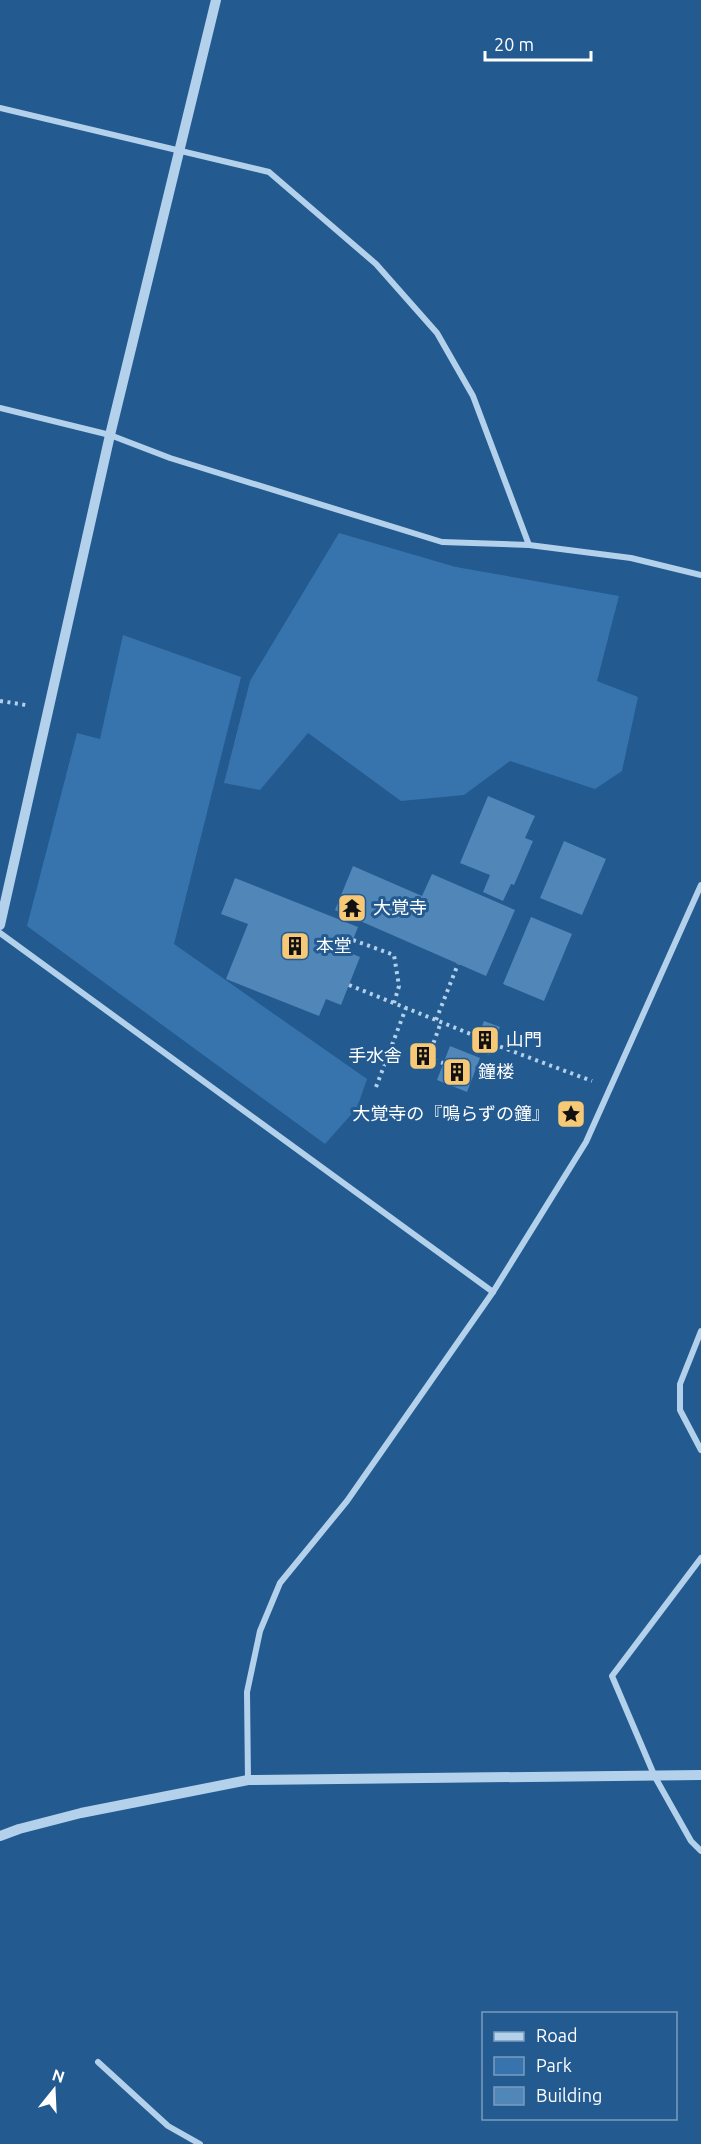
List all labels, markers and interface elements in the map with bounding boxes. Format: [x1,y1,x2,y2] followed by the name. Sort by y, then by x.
[485,24,592,62] scale bar
[494,34,534,54] text: 20 m
[336,892,368,924] temple icon: 大覚寺
[373,897,427,917] place label: 大覚寺
[279,930,311,962] building icon: 本堂
[316,935,352,955] place label: 本堂
[469,1024,501,1056] building icon: 山門
[506,1029,542,1049] place label: 山門
[407,1040,439,1072] building icon: 手水舎
[348,1045,402,1065] place label: 手水舎
[441,1056,473,1088] building icon: 鐘楼
[478,1061,514,1081] place label: 鐘楼
[555,1098,587,1130] place icon: 大覚寺の『鳴らずの鐘』
[352,1103,550,1123] place label: 大覚寺の『鳴らずの鐘』
[482,2012,677,2120] legend
[536,2025,578,2045] text: Road
[536,2055,572,2075] text: Park
[24,2060,84,2120] north arrow
[50,2065,67,2086] text: N
[536,2085,602,2105] text: Building

